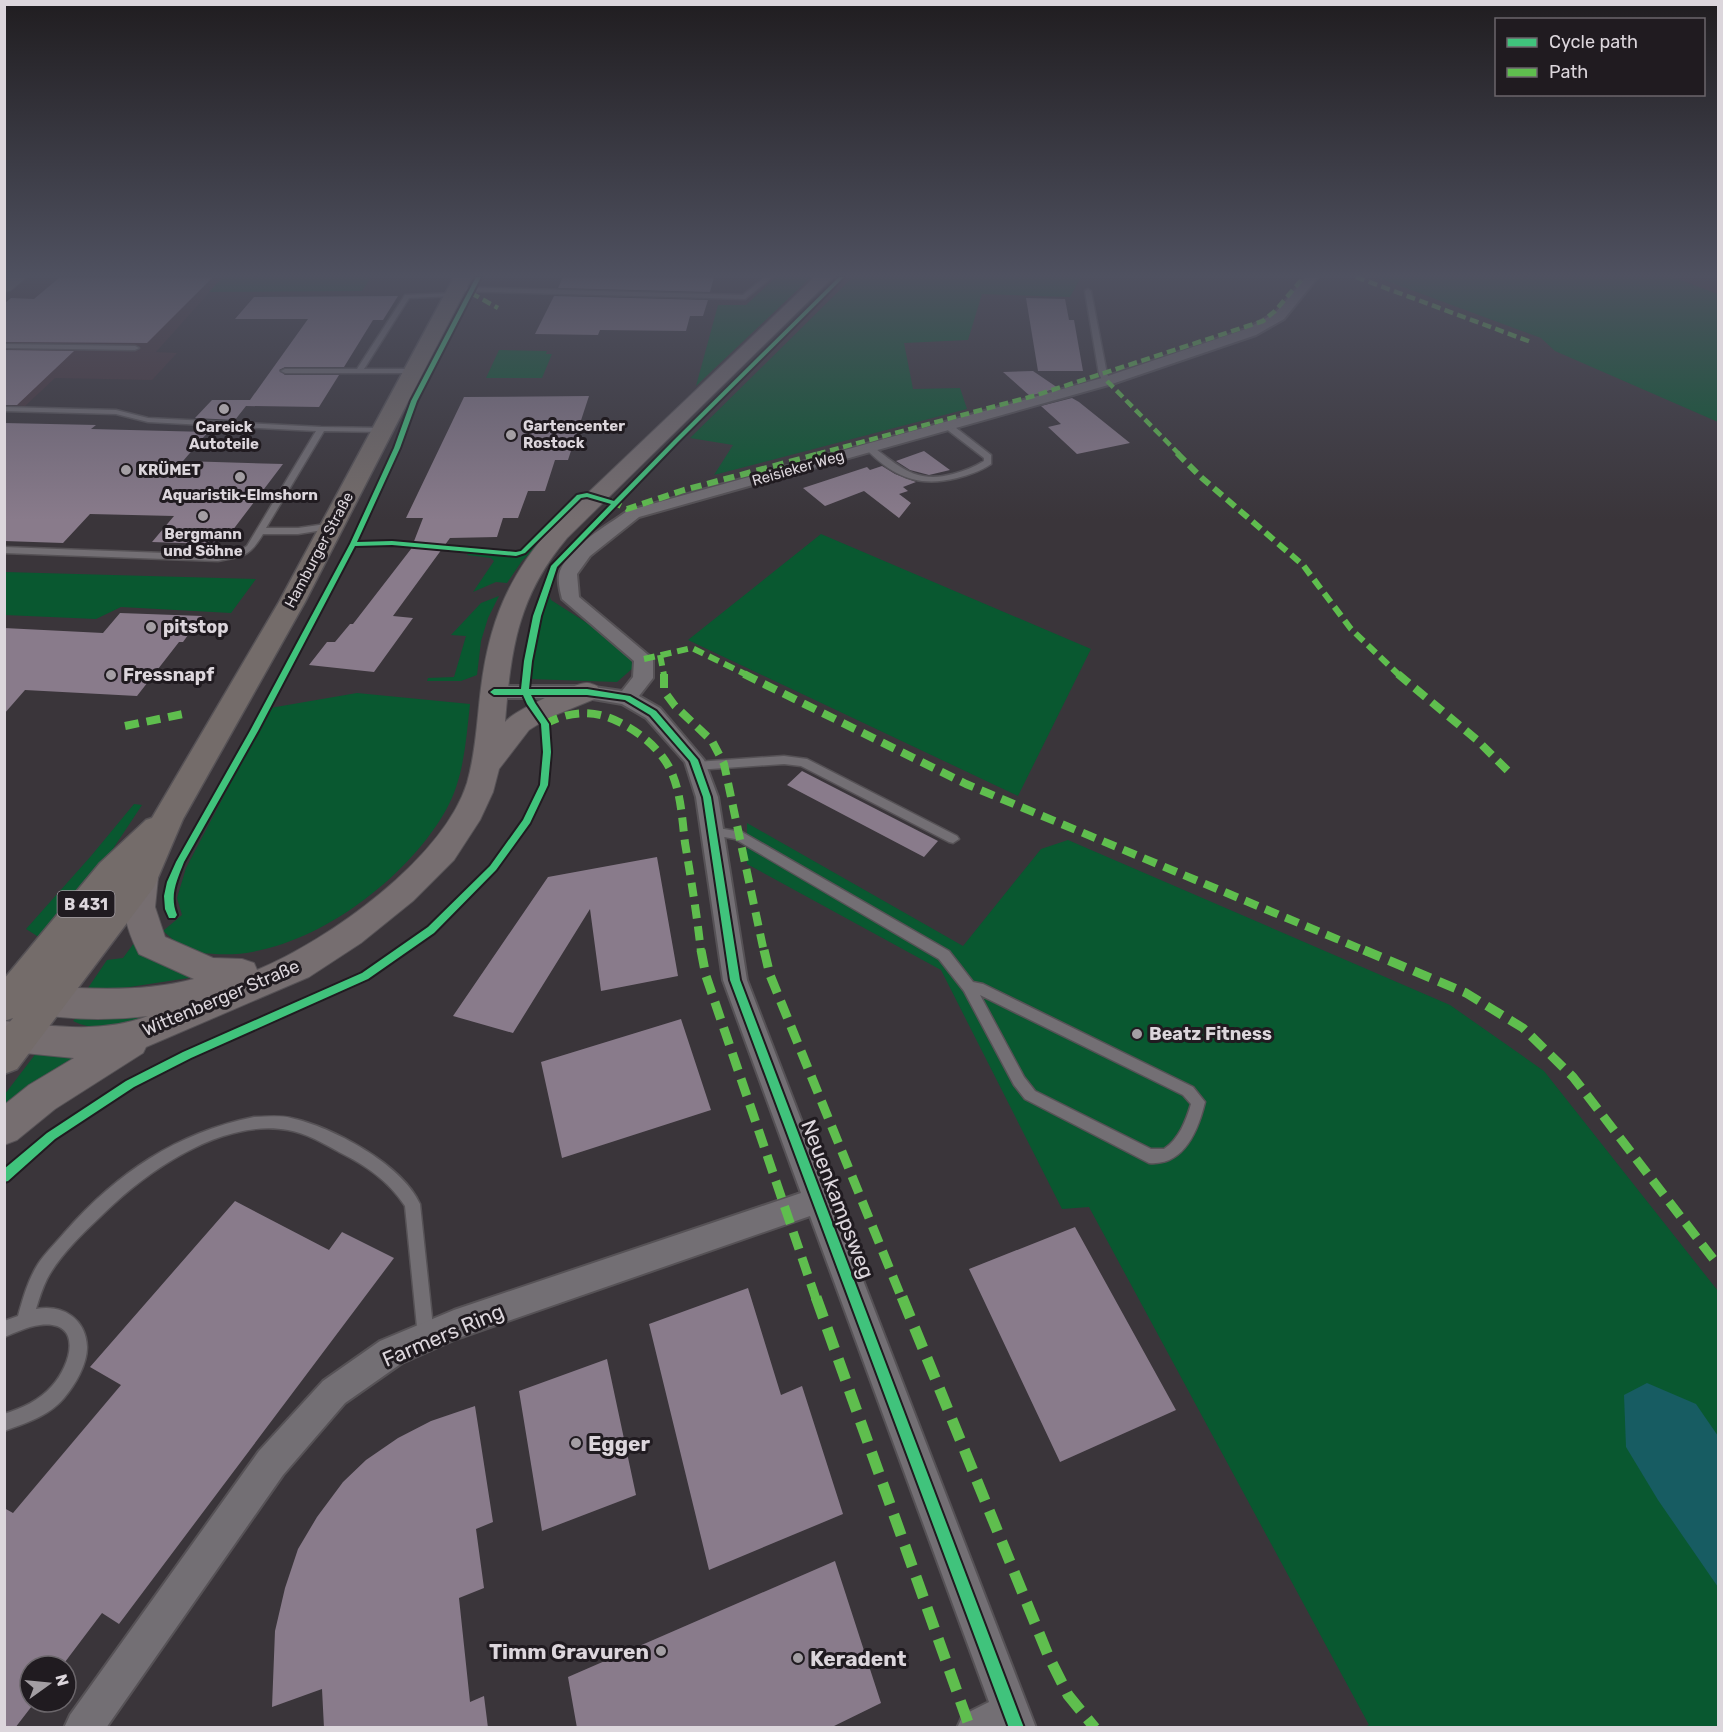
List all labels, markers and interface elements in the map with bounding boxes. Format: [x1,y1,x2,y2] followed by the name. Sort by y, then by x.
[1495,18,1705,96] legend
[1549,31,1638,53] text: Cycle path
[1549,61,1588,83] text: Path
[217,402,231,416] marker: Careick Autoteile
[523,417,625,452] place label: Gartencenter Rostock
[189,418,259,453] place label: Careick Autoteile
[504,428,518,442] marker: Gartencenter Rostock
[750,446,846,490] street label: Reisieker Weg
[138,461,201,479] place label: KRÜMET
[119,463,133,477] marker: KRÜMET
[233,470,247,484] marker: Aquaristik-Elmshorn
[162,486,318,504] place label: Aquaristik-Elmshorn
[281,489,357,611] street label: Hamburger Straße
[196,509,210,523] marker: Bergmann und Söhne
[163,525,243,560] place label: Bergmann und Söhne
[163,616,229,638] place label: pitstop
[144,620,158,634] marker: pitstop
[123,664,214,686] place label: Fressnapf
[104,668,118,682] marker: Fressnapf
[58,891,115,917] road number: B 431
[139,955,303,1041] street label: Wittenberger Straße
[1149,1023,1272,1045] place label: Beatz Fitness
[1130,1027,1144,1041] marker: Beatz Fitness
[796,1116,880,1282] street label: Neuenkampsweg
[378,1298,508,1372] street label: Farmers Ring
[588,1431,650,1456] place label: Egger
[569,1436,583,1450] marker: Egger
[489,1639,649,1664] place label: Timm Gravuren
[654,1644,668,1658] marker: Timm Gravuren
[810,1646,907,1671] place label: Keradent
[791,1651,805,1665] marker: Keradent
[18,1654,78,1714] north arrow
[51,1672,73,1688] text: N

